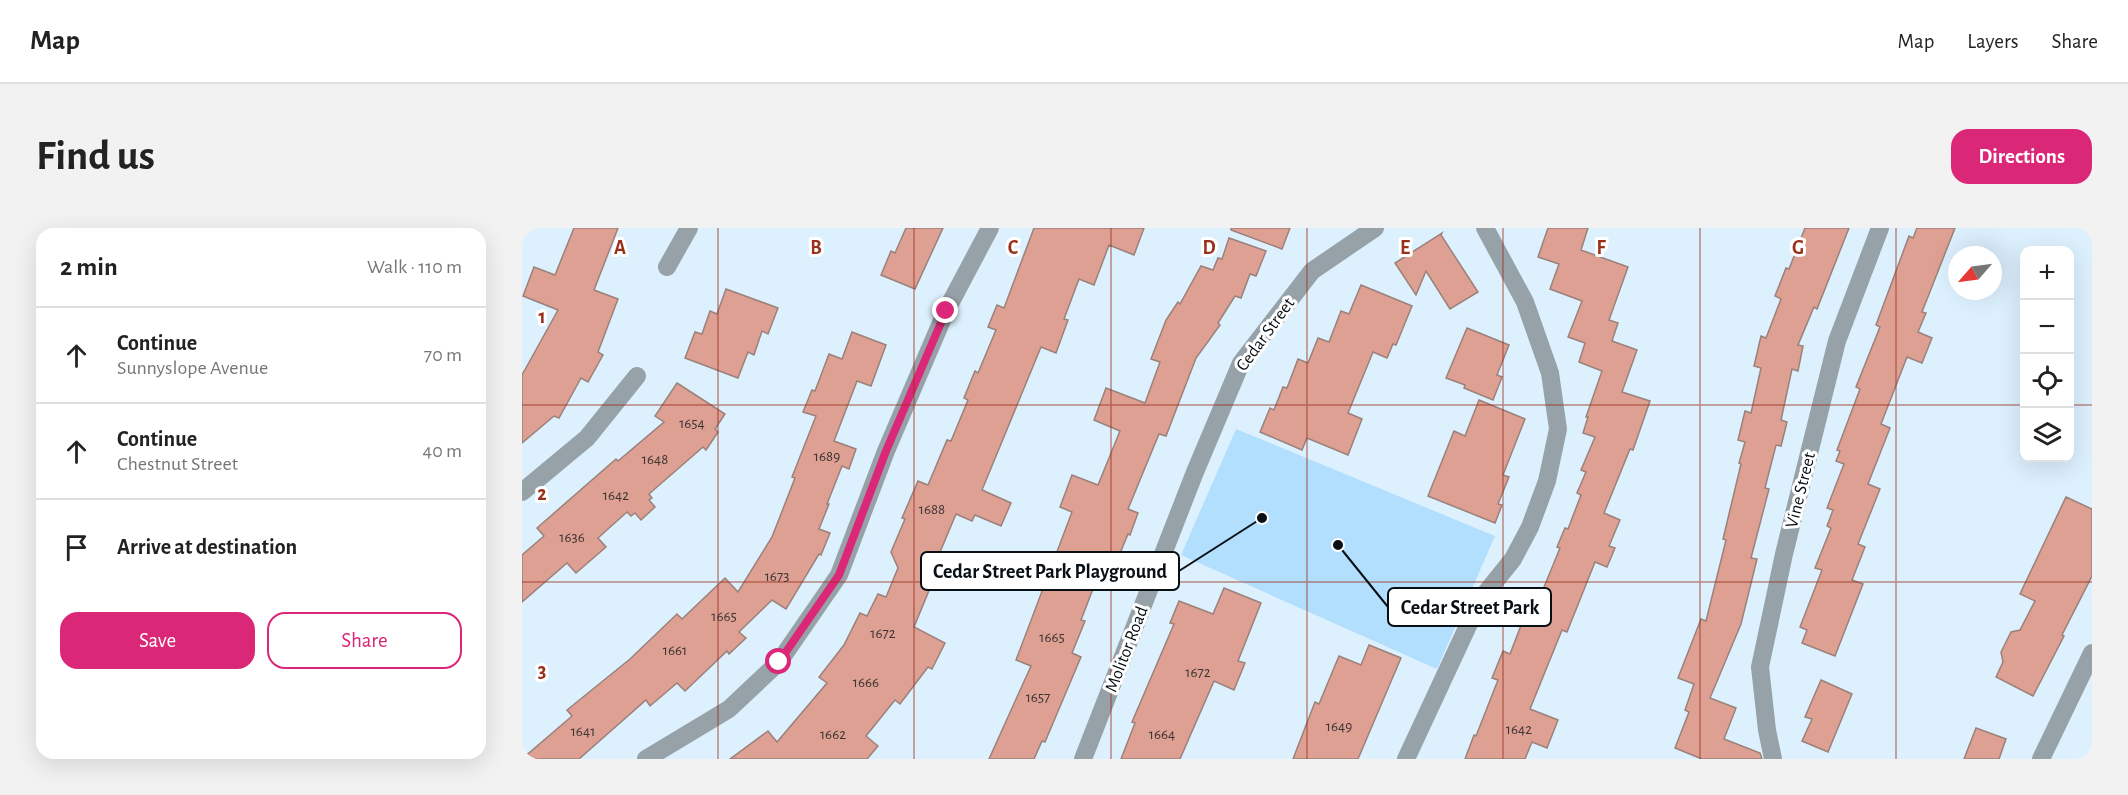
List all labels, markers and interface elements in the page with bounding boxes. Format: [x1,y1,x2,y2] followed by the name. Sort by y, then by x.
[30,27,80,55] text: Map
[1898,31,1934,52] text: Map
[1967,31,2018,52] text: Layers
[2051,31,2098,52] text: Share
[1951,129,2092,184] button: Directions
[36,135,155,177] text: Find us
[614,238,626,258] text: A
[810,238,822,258] text: B
[1008,238,1019,258] text: C
[1202,238,1216,258] text: D
[1400,238,1410,258] text: E
[1596,238,1606,258] text: F
[1792,238,1804,258] text: G
[1948,246,2002,300] north arrow
[2020,246,2074,462] map controls
[2020,246,2074,300] button: +
[60,254,118,280] text: 2 min
[367,257,462,277] text: Walk · 110 m
[1233,294,1298,375] street label: Cedar Street
[932,297,958,323] route end
[2020,300,2074,354] button: −
[538,307,546,327] text: 1
[117,332,197,354] text: Continue
[60,339,93,372] icon: ahead
[424,345,462,365] text: 70 m
[2020,354,2074,408] button: locate
[117,358,268,378] text: Sunnyslope Avenue
[2020,408,2074,462] button: layers
[679,416,705,431] house number: 1654
[117,428,197,450] text: Continue
[60,435,93,468] icon: ahead
[423,441,462,461] text: 40 m
[814,449,840,464] house number: 1689
[1783,450,1819,530] street label: Vine Street
[642,452,668,467] house number: 1648
[117,454,238,474] text: Chestnut Street
[537,484,547,504] text: 2
[603,488,629,503] house number: 1642
[919,502,945,517] house number: 1688
[559,530,585,545] house number: 1636
[60,531,93,564] icon: arrive
[117,536,297,558] text: Arrive at destination
[921,552,1179,590] callout: Cedar Street Park Playground
[933,562,1168,582] text: Cedar Street Park Playground
[765,569,789,584] house number: 1673
[1388,588,1551,626] callout: Cedar Street Park
[1401,598,1539,618] text: Cedar Street Park
[1102,604,1152,695] street label: Molitor Road
[711,609,737,624] house number: 1665
[60,612,255,669] button: Save
[267,612,462,669] button: Share
[870,626,896,641] house number: 1672
[1039,630,1065,645] house number: 1665
[663,643,687,658] house number: 1661
[765,648,791,674] route start
[538,661,546,681] text: 3
[1185,665,1211,680] house number: 1672
[853,675,879,690] house number: 1666
[1026,690,1050,705] house number: 1657
[1326,719,1352,734] house number: 1649
[1506,722,1532,737] house number: 1642
[571,724,595,739] house number: 1641
[820,727,846,742] house number: 1662
[1149,727,1175,742] house number: 1664

